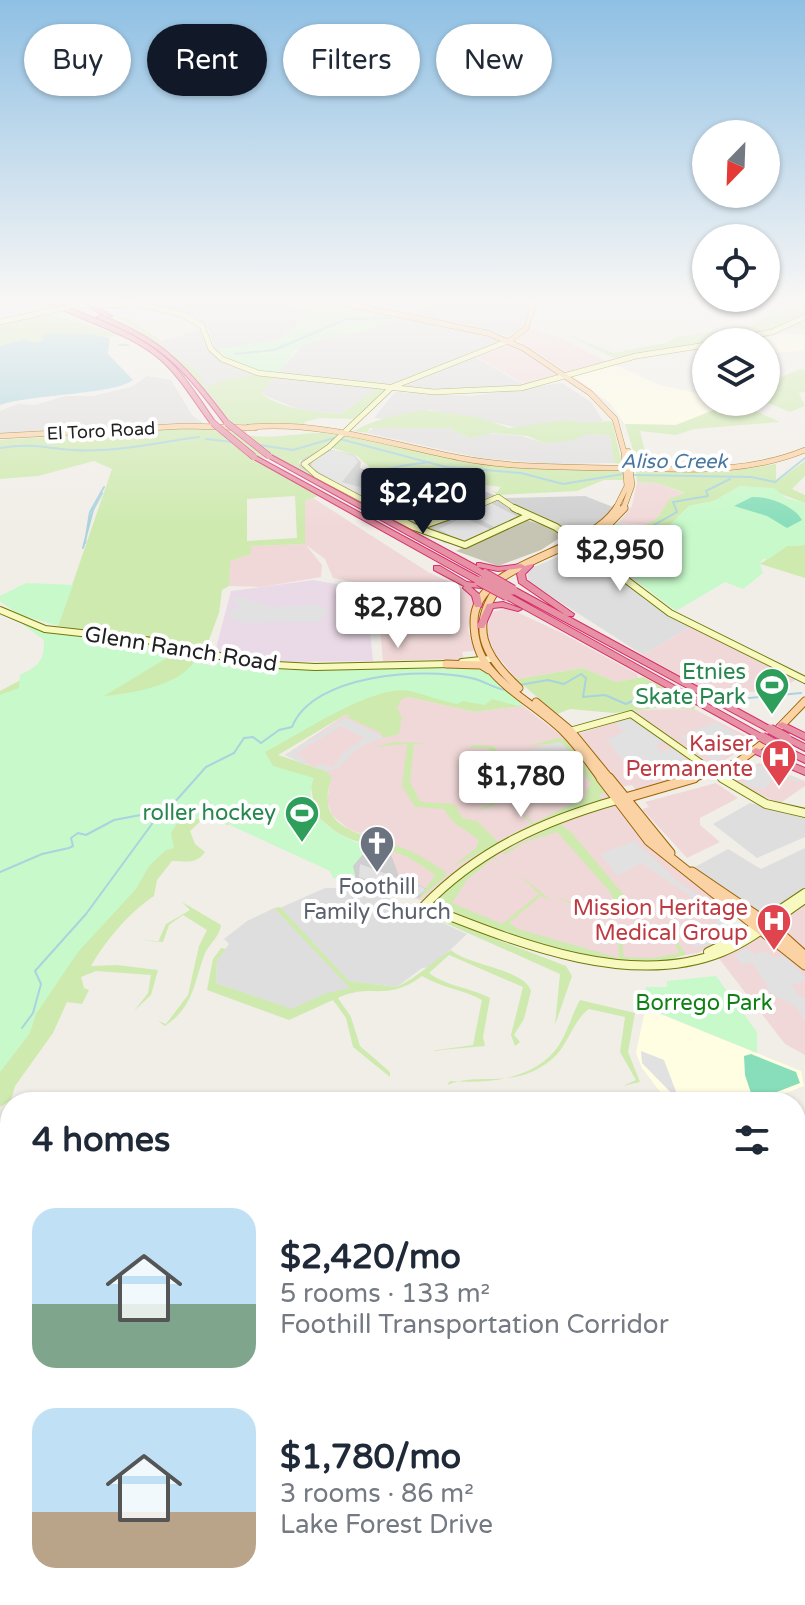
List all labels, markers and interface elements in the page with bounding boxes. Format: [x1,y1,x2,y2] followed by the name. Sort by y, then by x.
[24,24,131,96] chip: Buy
[147,24,267,96] chip: Rent
[283,24,420,96] chip: Filters
[436,24,552,96] chip: New
[692,120,780,208] north arrow
[692,120,780,416] map controls
[692,224,780,312] button: locate
[692,328,780,416] button: layers
[46,417,156,445] street label: El Toro Road
[621,450,729,474] water label: Aliso Creek
[358,468,488,536] pin: $2,420
[379,478,467,509] text: $2,420
[555,525,685,593] pin: $2,950
[576,535,664,566] text: $2,950
[333,582,463,650] pin: $2,780
[354,592,442,623] text: $2,780
[83,621,279,677] street label: Glenn Ranch Road
[635,659,746,710] place label: Etnies Skate Park
[753,666,791,716] sports icon: Etnies Skate Park
[625,731,754,782] place label: Kaiser Permanente
[760,738,798,788] hospital icon: Kaiser Permanente
[456,751,586,819] pin: $1,780
[477,761,565,792] text: $1,780
[283,794,321,844] sports icon: roller hockey
[143,800,276,826] place label: roller hockey
[358,824,396,874] church icon: Foothill Family Church
[303,874,451,925] place label: Foothill Family Church
[573,895,748,946] place label: Mission Heritage Medical Group
[755,902,793,952] hospital icon: Mission Heritage Medical Group
[635,990,773,1016] park label: Borrego Park
[730,1118,774,1162] icon: filters
[32,1120,170,1161] text: 4 homes
[280,1237,461,1278] text: $2,420/mo
[96,1240,192,1336] icon: home
[280,1278,490,1309] text: 5 rooms · 133 m²
[280,1309,669,1340] text: Foothill Transportation Corridor
[280,1437,461,1478] text: $1,780/mo
[96,1440,192,1536] icon: home
[280,1478,474,1509] text: 3 rooms · 86 m²
[280,1509,493,1540] text: Lake Forest Drive

